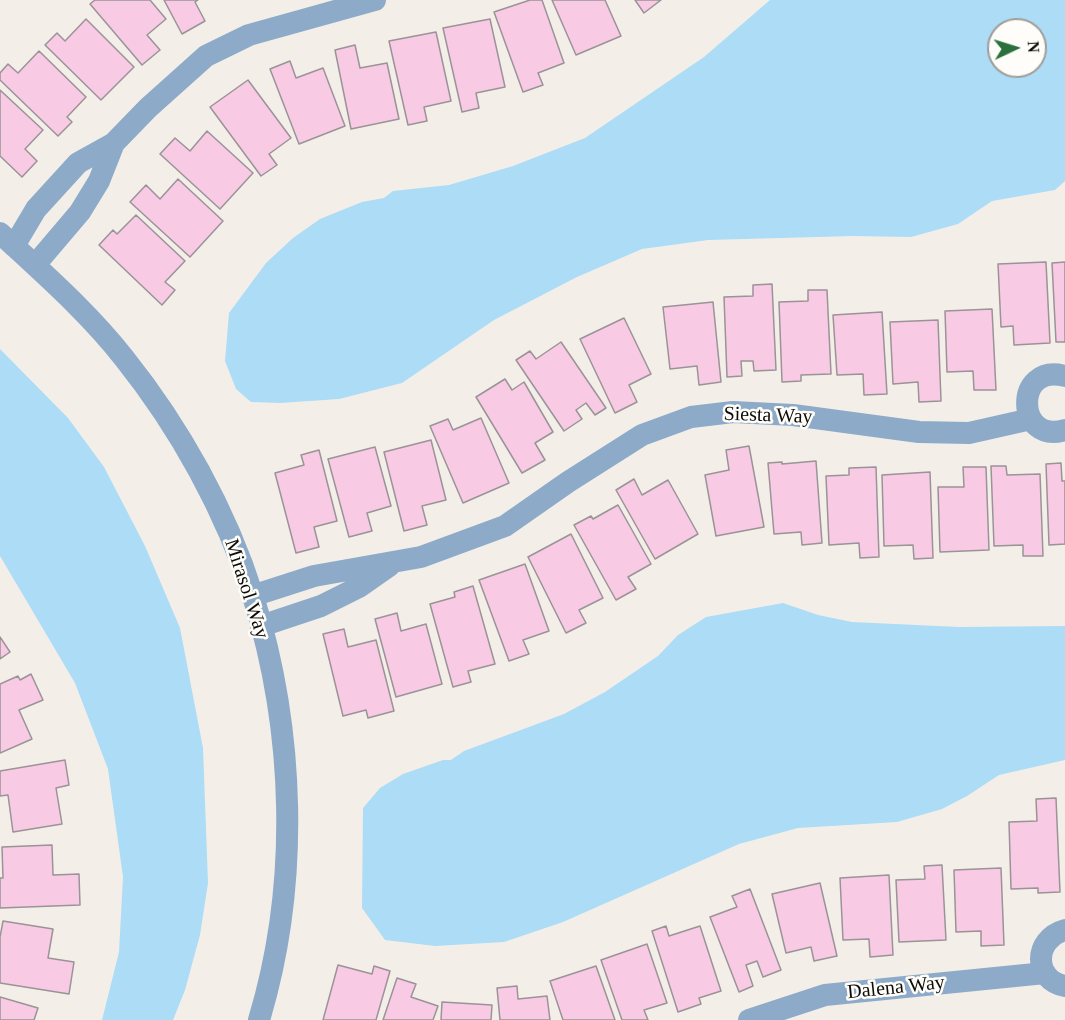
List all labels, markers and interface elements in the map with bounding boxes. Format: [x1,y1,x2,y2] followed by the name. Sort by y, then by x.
[987,18,1047,78] north arrow
[1025,40,1042,53] text: N
[723,402,813,430] street label: Siesta Way
[219,536,273,642] street label: Mirasol Way
[846,971,946,1005] street label: Dalena Way

